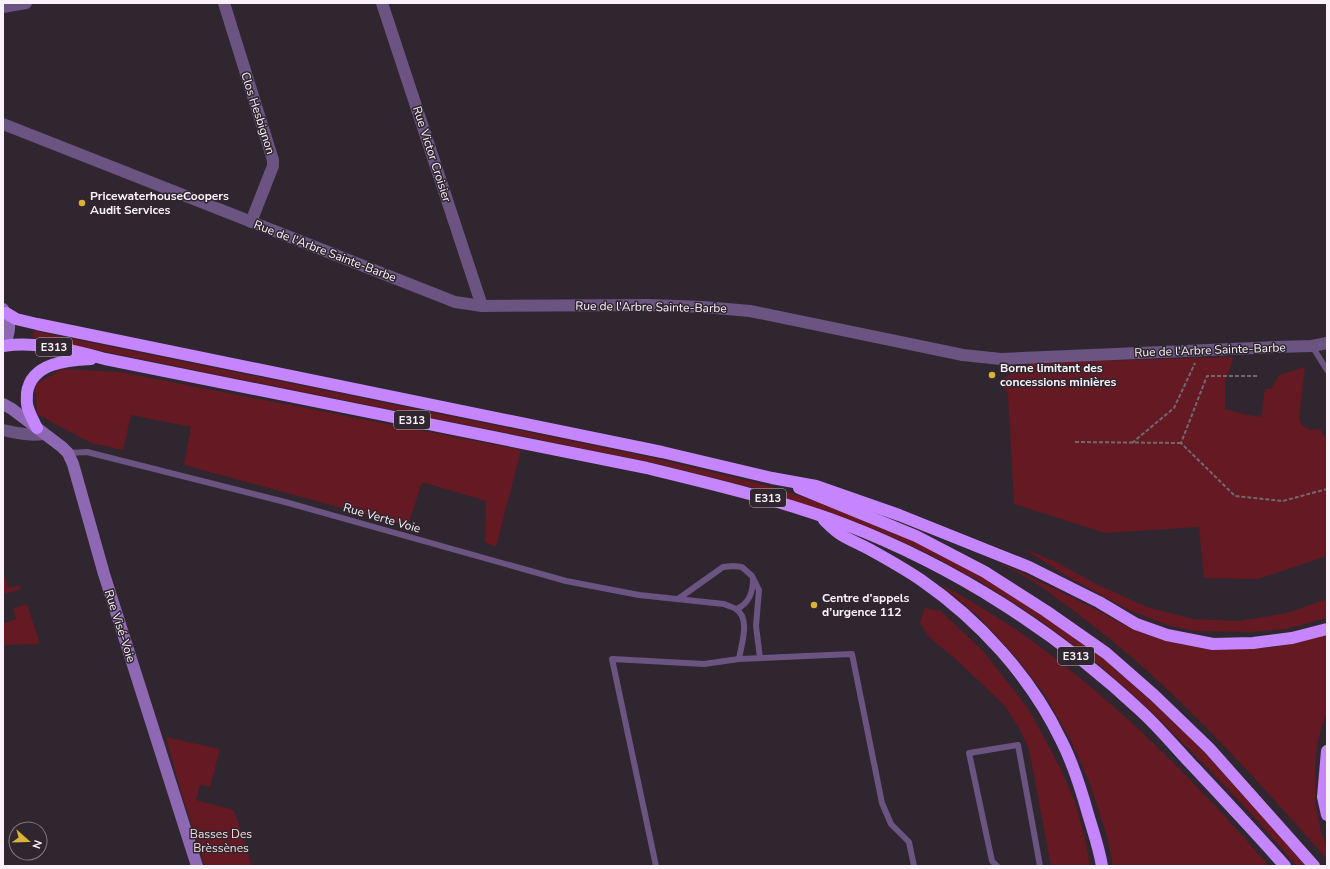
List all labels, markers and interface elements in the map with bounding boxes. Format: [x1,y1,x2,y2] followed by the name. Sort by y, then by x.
[237,70,279,156] street label: Clos Hesbignon
[409,104,455,205] street label: Rue Victor Croisier
[90,188,229,218] place label: PricewaterhouseCoopers Audit Services
[77,198,87,208] marker: PricewaterhouseCoopers Audit Services
[251,216,399,286] street label: Rue de l'Arbre Sainte-Barbe
[575,298,727,316] street label: Rue de l'Arbre Sainte-Barbe
[36,338,72,356] road number: E313
[1134,339,1286,361] street label: Rue de l'Arbre Sainte-Barbe
[1000,360,1117,390] place label: Borne limitant des concessions minières
[987,370,997,380] marker: Borne limitant des concessions minières
[394,411,430,429] road number: E313
[750,489,786,507] road number: E313
[341,499,423,537] street label: Rue Verte Voie
[101,588,139,664] street label: Rue Visé-Voie
[822,590,910,620] place label: Centre d’appels d’urgence 112
[809,600,819,610] marker: Centre d’appels d’urgence 112
[1058,647,1094,665] road number: E313
[8,821,48,861] north arrow
[190,826,252,856] park label: Basses Des Brèssènes
[28,838,45,851] text: N

